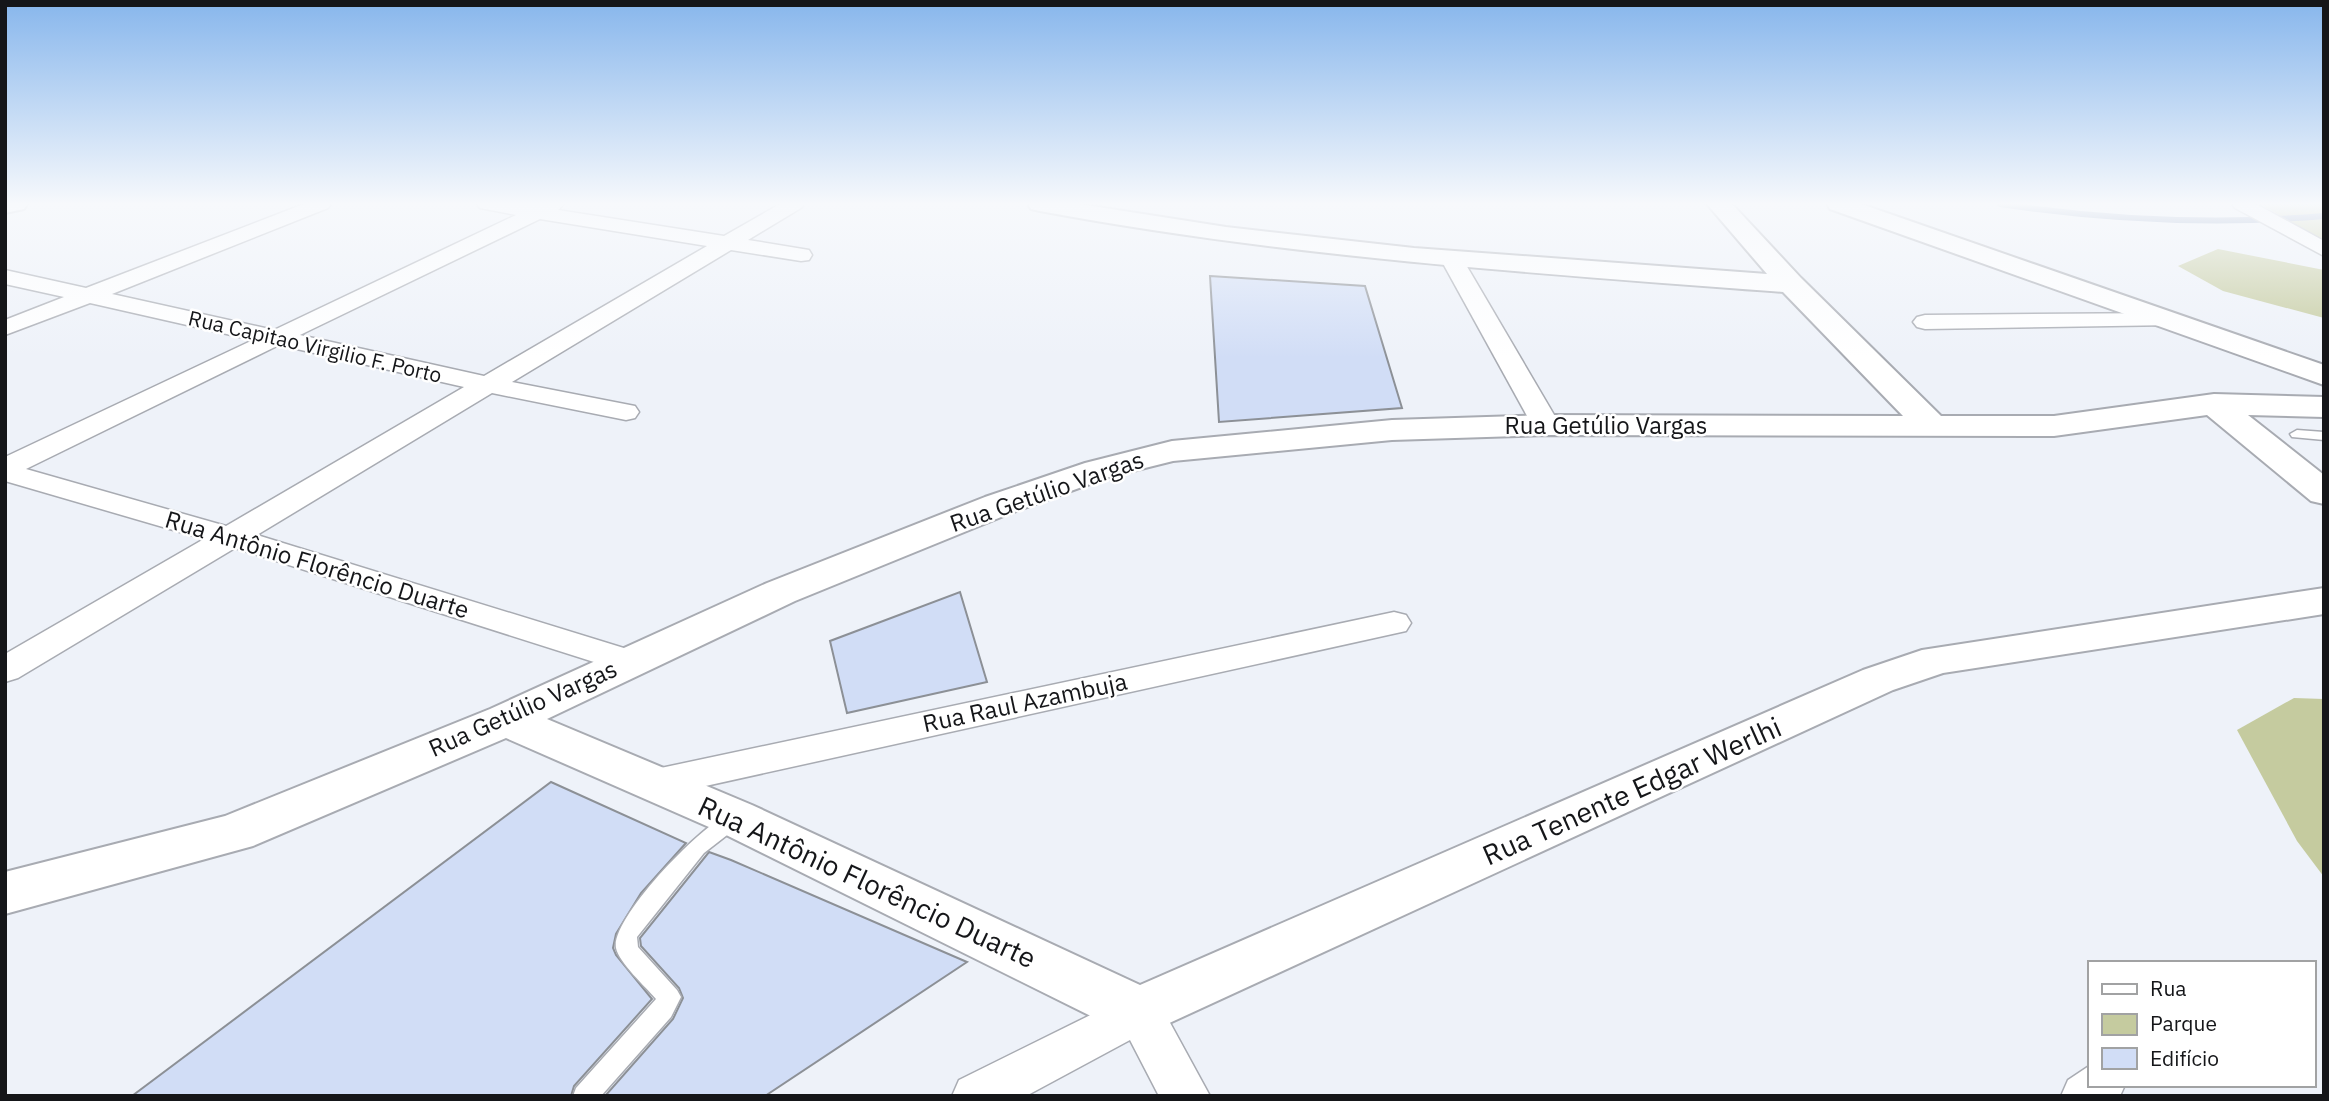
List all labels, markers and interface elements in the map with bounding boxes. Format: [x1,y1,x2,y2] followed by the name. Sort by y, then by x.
[186,303,445,389] street label: Rua Capitao Virgilio F. Porto
[1504,409,1708,441] street label: Rua Getúlio Vargas
[945,443,1148,539] street label: Rua Getúlio Vargas
[162,503,473,626] street label: Rua Antônio Florêncio Duarte
[423,652,622,764] street label: Rua Getúlio Vargas
[920,665,1130,739] street label: Rua Raul Azambuja
[1477,708,1787,873] street label: Rua Tenente Edgar Werlhi
[692,787,1042,976] street label: Rua Antônio Florêncio Duarte
[2088,961,2315,1087] legend
[2150,974,2187,1002] text: Rua
[2150,1009,2217,1037] text: Parque
[2150,1044,2219,1072] text: Edifício

